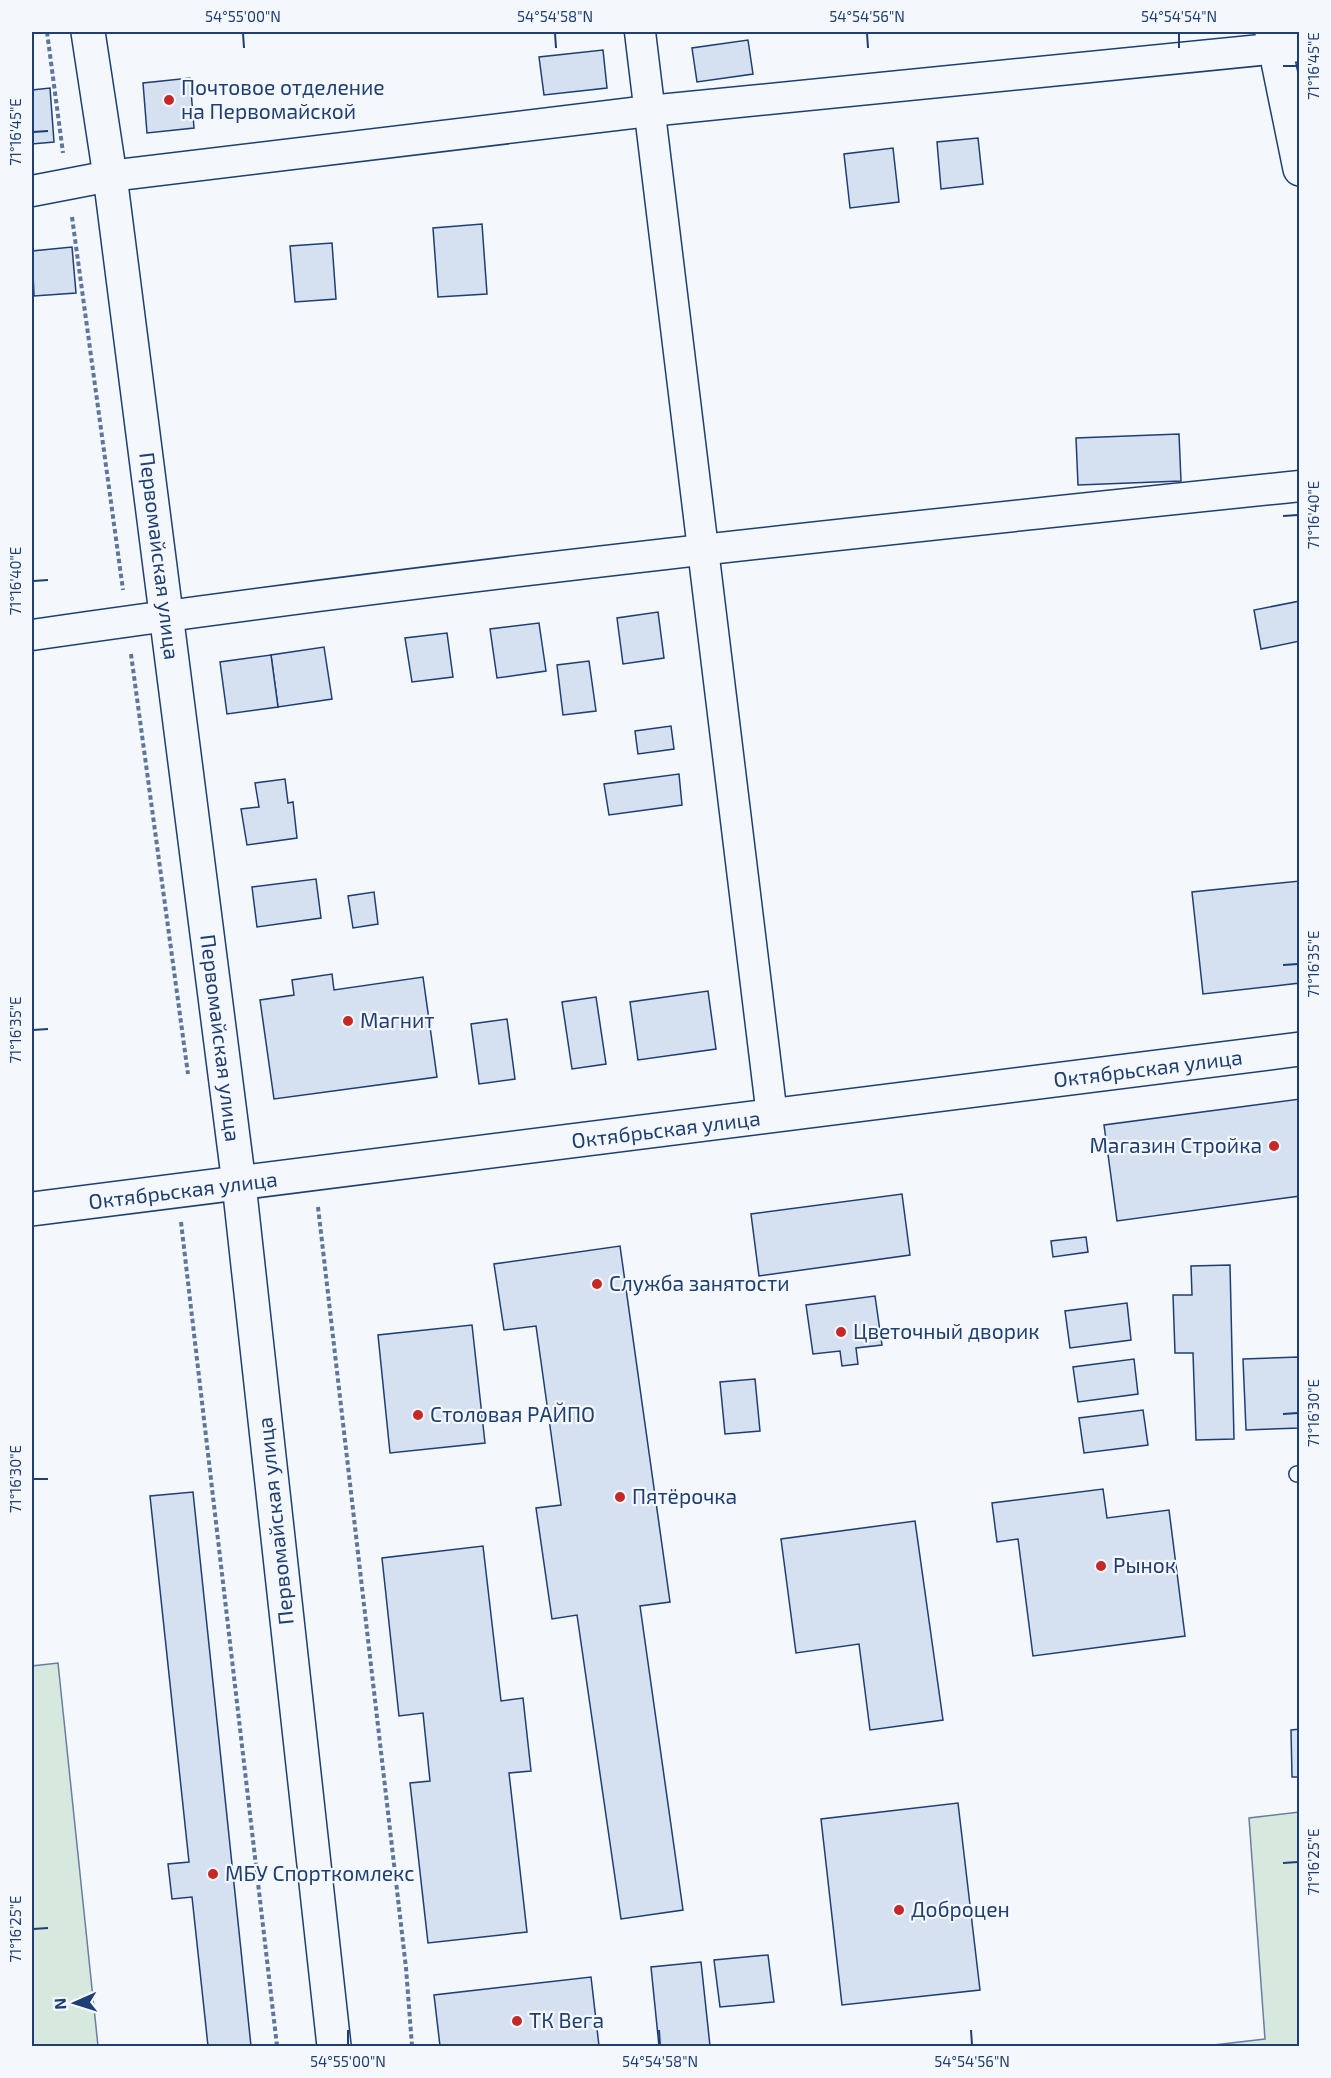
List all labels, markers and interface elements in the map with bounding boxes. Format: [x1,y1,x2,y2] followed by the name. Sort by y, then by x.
[205,7,281,25] text: 54°55'00"N
[517,7,593,25] text: 54°54'58"N
[829,7,905,25] text: 54°54'56"N
[1141,7,1217,25] text: 54°54'54"N
[1304,32,1322,100] text: 71°16'45"E
[181,74,385,123] place label: Почтовое отделение на Первомайской
[162,93,176,107] marker: Почтовое отделение на Первомайской
[6,98,24,166] text: 71°16'45"E
[134,451,186,661] street label: Первомайская улица
[1304,481,1322,549] text: 71°16'40"E
[6,547,24,615] text: 71°16'40"E
[1304,931,1322,997] text: 71°16'35"E
[195,933,247,1143] street label: Первомайская улица
[6,997,24,1063] text: 71°16'35"E
[360,1007,435,1032] place label: Магнит
[341,1014,355,1028] marker: Магнит
[1052,1044,1244,1092] street label: Октябрьская улица
[570,1105,762,1153] street label: Октябрьская улица
[1089,1132,1262,1157] place label: Магазин Стройка
[1267,1139,1281,1153] marker: Магазин Стройка
[87,1166,279,1214] street label: Октябрьская улица
[609,1270,790,1296] place label: Служба занятости
[590,1277,604,1291] marker: Служба занятости
[853,1318,1039,1343] place label: Цветочный дворик
[834,1325,848,1339] marker: Цветочный дворик
[1304,1379,1322,1447] text: 71°16'30"E
[430,1401,595,1426] place label: Столовая РАЙПО
[411,1408,425,1422] marker: Столовая РАЙПО
[251,1416,299,1626] street label: Первомайская улица
[6,1445,24,1513] text: 71°16'30"E
[632,1483,737,1508] place label: Пятёрочка
[613,1490,627,1504] marker: Пятёрочка
[1113,1552,1176,1577] place label: Рынок
[1094,1559,1108,1573] marker: Рынок
[1304,1829,1322,1895] text: 71°16'25"E
[225,1860,415,1885] place label: МБУ Спорткомлекс
[206,1867,220,1881] marker: МБУ Спорткомлекс
[6,1896,24,1962] text: 71°16'25"E
[911,1896,1010,1921] place label: Доброцен
[892,1903,906,1917] marker: Доброцен
[45,1973,105,2033] north arrow
[50,1998,69,2010] text: N
[529,2007,604,2032] place label: ТК Вега
[510,2014,524,2028] marker: ТК Вега
[310,2052,386,2070] text: 54°55'00"N
[622,2052,698,2070] text: 54°54'58"N
[934,2052,1010,2070] text: 54°54'56"N

